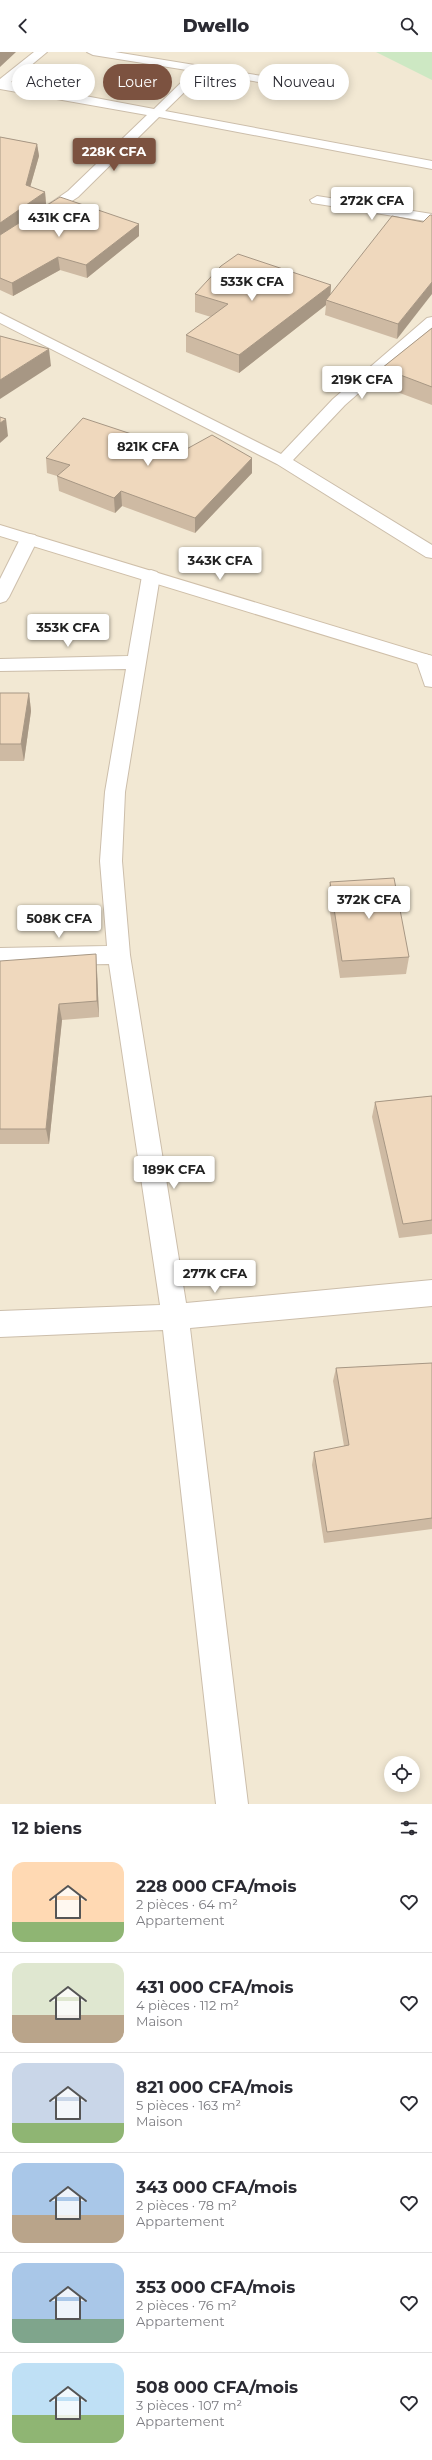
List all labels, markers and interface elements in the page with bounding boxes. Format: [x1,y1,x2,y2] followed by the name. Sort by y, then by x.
[12,15,34,37] icon: back
[183,15,249,37] text: Dwello
[398,15,420,37] icon: search
[12,64,95,100] chip: Acheter
[103,64,172,100] chip: Louer
[180,64,250,100] chip: Filtres
[258,64,349,100] chip: Nouveau
[73,138,155,172] pin: 228K CFA
[82,143,146,159] text: 228K CFA
[331,187,413,221] pin: 272K CFA
[340,192,404,208] text: 272K CFA
[18,204,100,238] pin: 431K CFA
[28,209,90,225] text: 431K CFA
[211,268,293,302] pin: 533K CFA
[220,273,284,289] text: 533K CFA
[321,366,403,400] pin: 219K CFA
[331,371,393,387] text: 219K CFA
[107,433,189,467] pin: 821K CFA
[117,438,179,454] text: 821K CFA
[179,547,261,581] pin: 343K CFA
[188,552,252,568] text: 343K CFA
[27,614,109,648] pin: 353K CFA
[36,619,100,635] text: 353K CFA
[328,886,410,920] pin: 372K CFA
[337,891,401,907] text: 372K CFA
[18,905,100,939] pin: 508K CFA
[26,910,92,926] text: 508K CFA
[133,1156,215,1190] pin: 189K CFA
[143,1161,205,1177] text: 189K CFA
[174,1260,256,1294] pin: 277K CFA
[183,1265,247,1281] text: 277K CFA
[384,1756,420,1792] map controls
[384,1756,420,1792] button: locate
[398,1817,420,1839] icon: filters
[12,1818,82,1838] text: 12 biens
[136,1876,297,1896] text: 228 000 CFA/mois
[44,1878,92,1926] icon: home
[398,1891,420,1913] icon: heart
[136,1896,238,1912] text: 2 pièces · 64 m²
[136,1912,225,1928] text: Appartement
[136,1977,294,1997] text: 431 000 CFA/mois
[44,1979,92,2027] icon: home
[398,1992,420,2014] icon: heart
[136,1997,239,2013] text: 4 pièces · 112 m²
[136,2013,183,2029] text: Maison
[136,2077,293,2097] text: 821 000 CFA/mois
[44,2079,92,2127] icon: home
[398,2092,420,2114] icon: heart
[136,2097,241,2113] text: 5 pièces · 163 m²
[136,2113,183,2129] text: Maison
[136,2177,297,2197] text: 343 000 CFA/mois
[44,2179,92,2227] icon: home
[398,2192,420,2214] icon: heart
[136,2197,237,2213] text: 2 pièces · 78 m²
[136,2213,225,2229] text: Appartement
[136,2277,295,2297] text: 353 000 CFA/mois
[44,2279,92,2327] icon: home
[398,2292,420,2314] icon: heart
[136,2297,237,2313] text: 2 pièces · 76 m²
[136,2313,225,2329] text: Appartement
[136,2377,298,2397] text: 508 000 CFA/mois
[44,2379,92,2427] icon: home
[398,2392,420,2414] icon: heart
[136,2397,242,2413] text: 3 pièces · 107 m²
[136,2413,225,2429] text: Appartement

